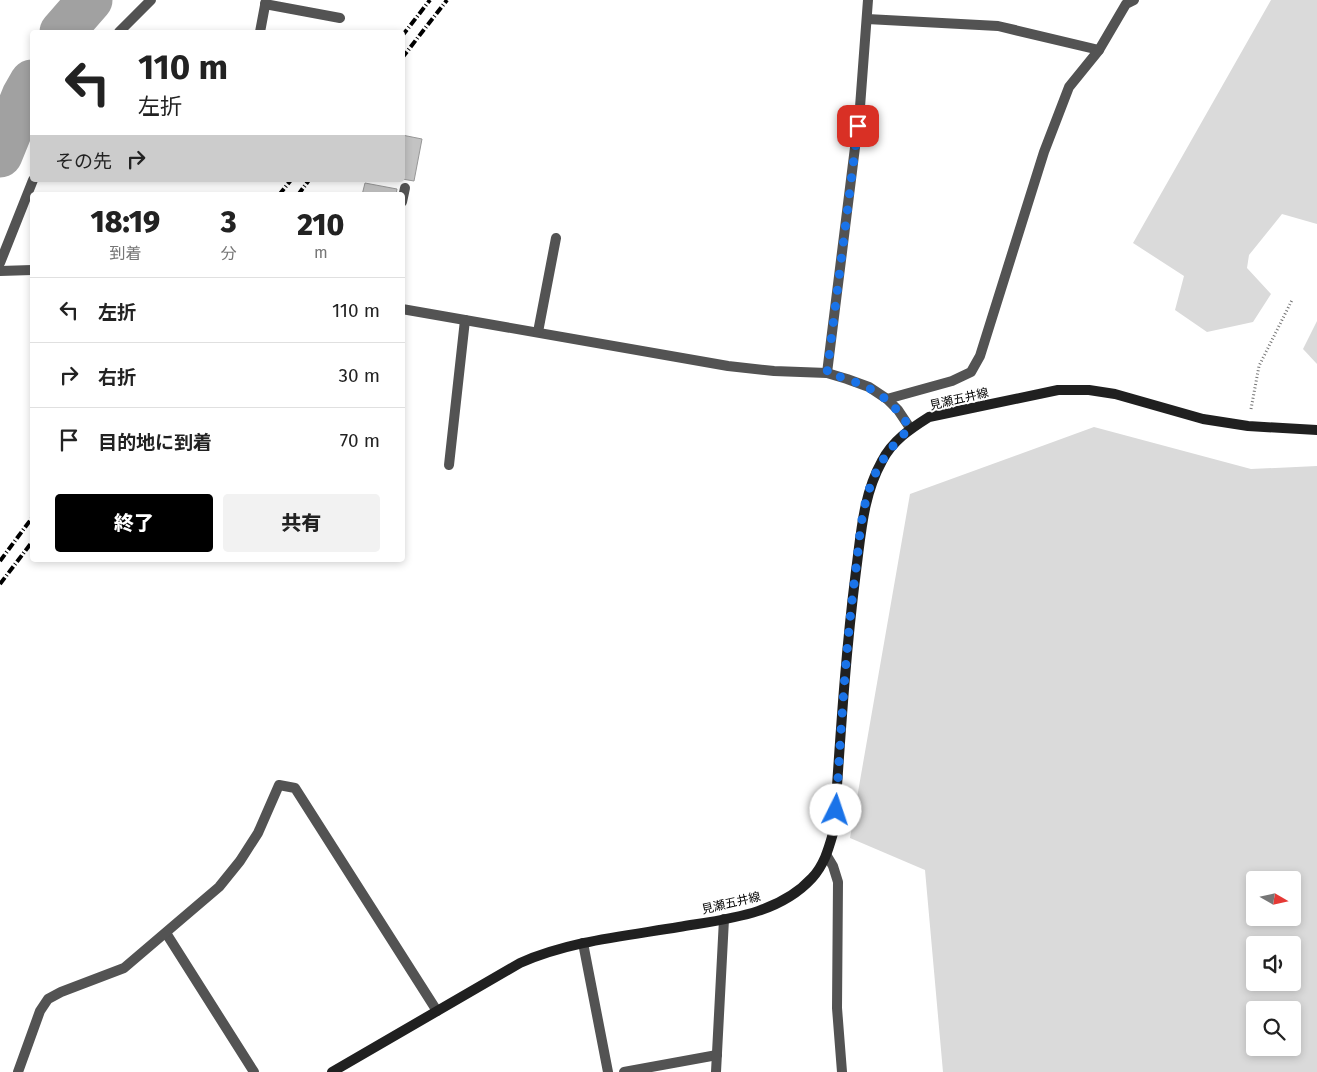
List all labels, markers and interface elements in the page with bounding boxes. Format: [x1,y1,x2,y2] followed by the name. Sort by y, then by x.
[138,46,228,88] text: 110 m
[55,50,120,115] icon: left
[138,93,182,120] text: 左折
[837,105,879,147] pin
[844,112,872,140] icon: arrive
[122,145,150,173] icon: right
[55,150,112,173] text: その先
[91,204,160,240] text: 18:19
[221,204,237,240] text: 3
[297,207,344,243] text: 210
[314,243,328,262] text: m
[109,244,141,263] text: 到着
[221,244,237,263] text: 分
[55,296,83,324] icon: left
[332,299,380,322] text: 110 m
[98,301,136,324] text: 左折
[55,361,83,389] icon: right
[339,364,380,387] text: 30 m
[98,366,136,389] text: 右折
[928,385,990,413] street label: 見瀬五井線
[55,426,83,454] icon: arrive
[340,429,380,452] text: 70 m
[98,431,212,454] text: 目的地に到着
[55,494,213,552] button: 終了
[223,494,380,552] button: 共有
[809,783,861,835] position arrow
[1246,871,1301,926] north arrow
[1246,871,1301,1056] map controls
[700,889,762,917] street label: 見瀬五井線
[1246,936,1301,991] button: sound
[1246,1001,1301,1056] button: search

